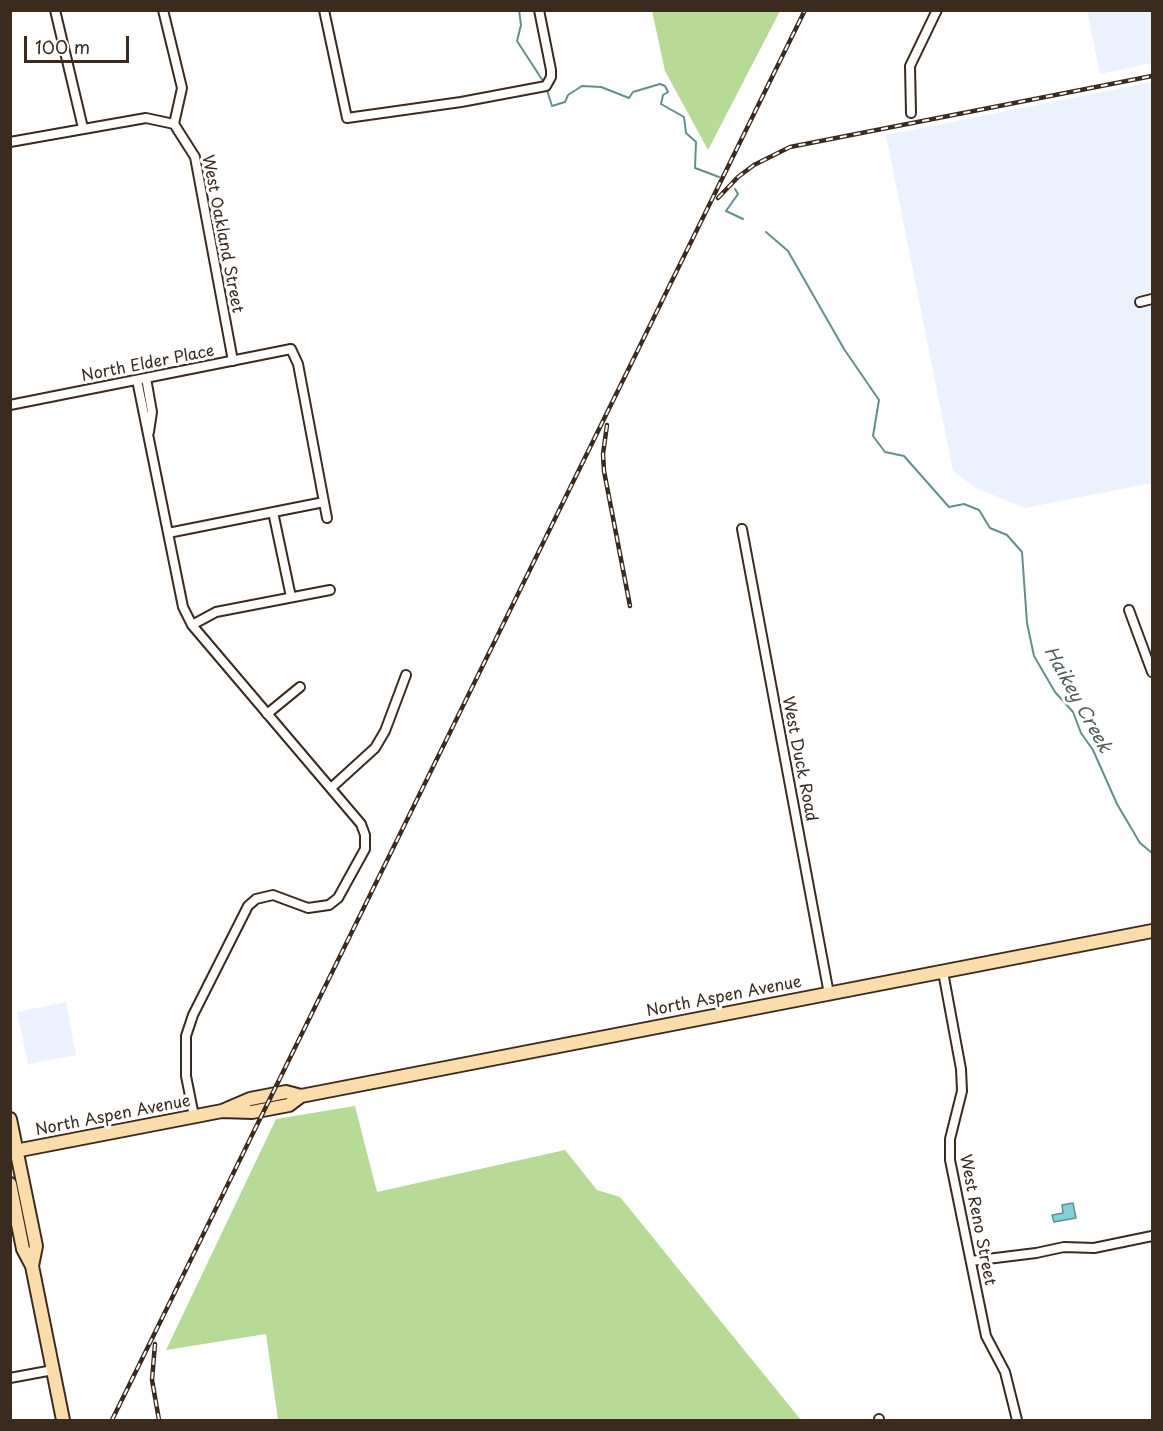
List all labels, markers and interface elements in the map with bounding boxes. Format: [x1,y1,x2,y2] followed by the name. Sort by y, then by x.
[27,24,132,62] scale bar
[35,33,90,60] text: 100 m
[197,153,247,315] street label: West Oakland Street
[80,342,216,386] street label: North Elder Place
[1039,643,1115,757] water label: Haikey Creek
[777,695,821,823] street label: West Duck Road
[645,973,803,1021] street label: North Aspen Avenue
[34,1092,192,1140] street label: North Aspen Avenue
[955,1153,999,1287] street label: West Reno Street

